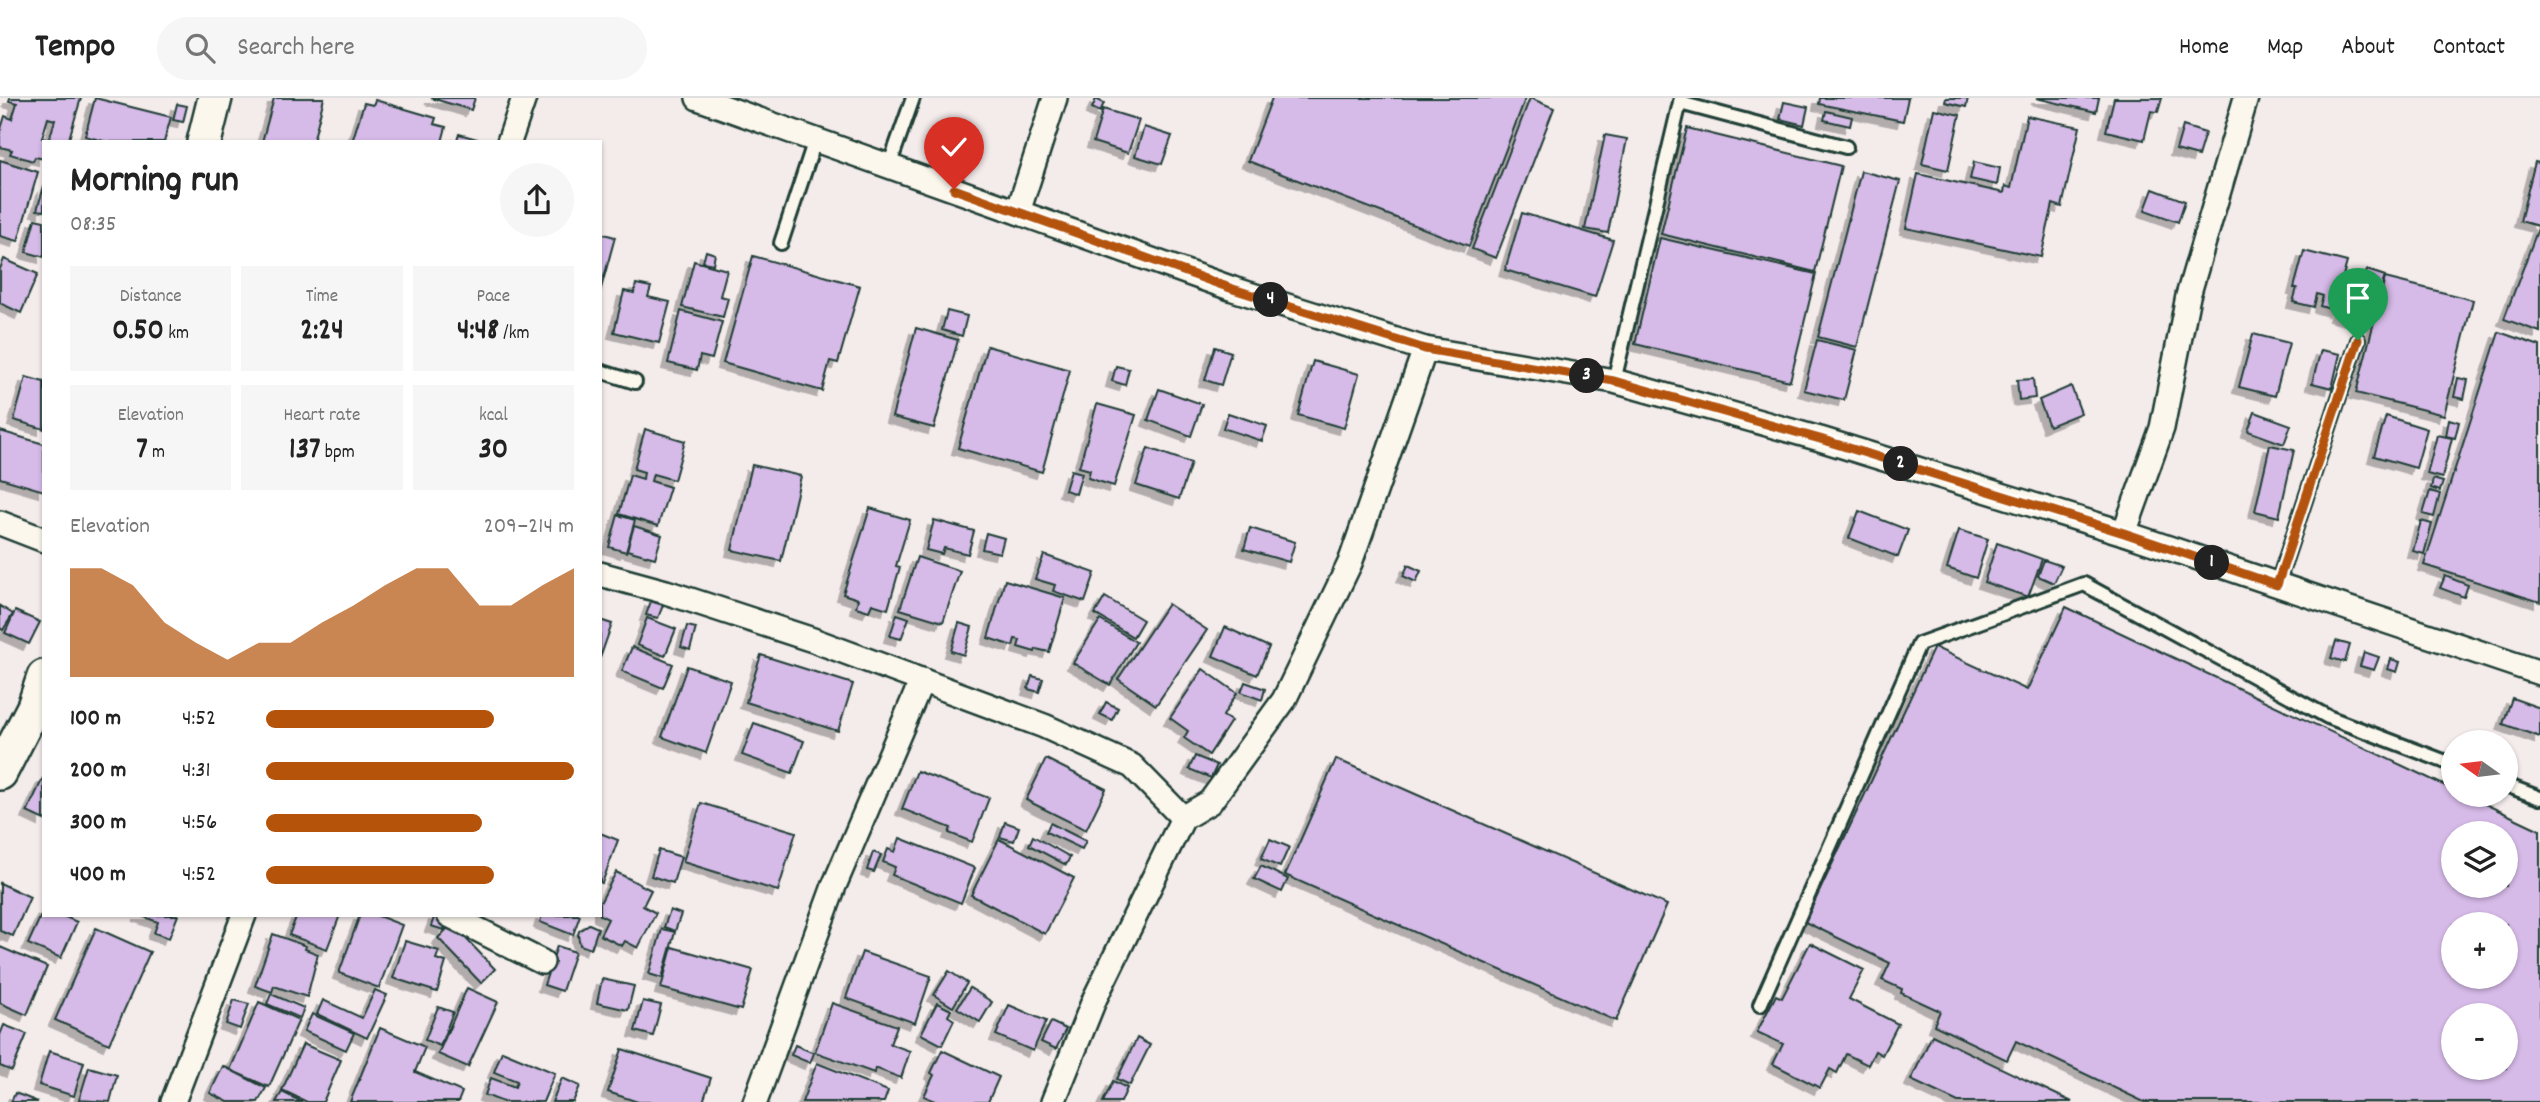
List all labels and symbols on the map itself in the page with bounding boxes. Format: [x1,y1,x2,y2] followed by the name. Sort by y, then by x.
[924,117,984,189] pin
[2328,268,2388,340] pin
[1254,282,1288,318] pin: 4
[1570,358,1604,394] pin: 3
[1884,446,1918,482] pin: 2
[2194,546,2230,580] pin: 1
[2441,730,2518,807] north arrow

